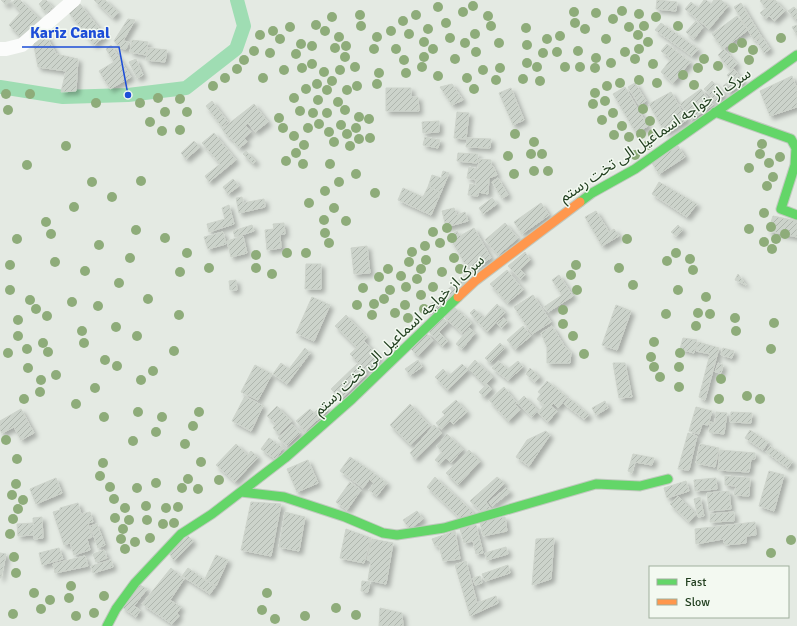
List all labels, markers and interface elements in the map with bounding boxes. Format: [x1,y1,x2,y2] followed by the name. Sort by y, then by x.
[22,19,119,47] callout: Kariz Canal
[30,23,110,43] text: Kariz Canal
[556,64,755,208] street label: سرک از خواجه اسماعیل الی تخت رستم
[310,251,490,420] street label: سرک از خواجه اسماعیل الی تخت رستم
[649,566,789,618] legend
[685,575,706,590] text: Fast
[685,595,710,610] text: Slow

